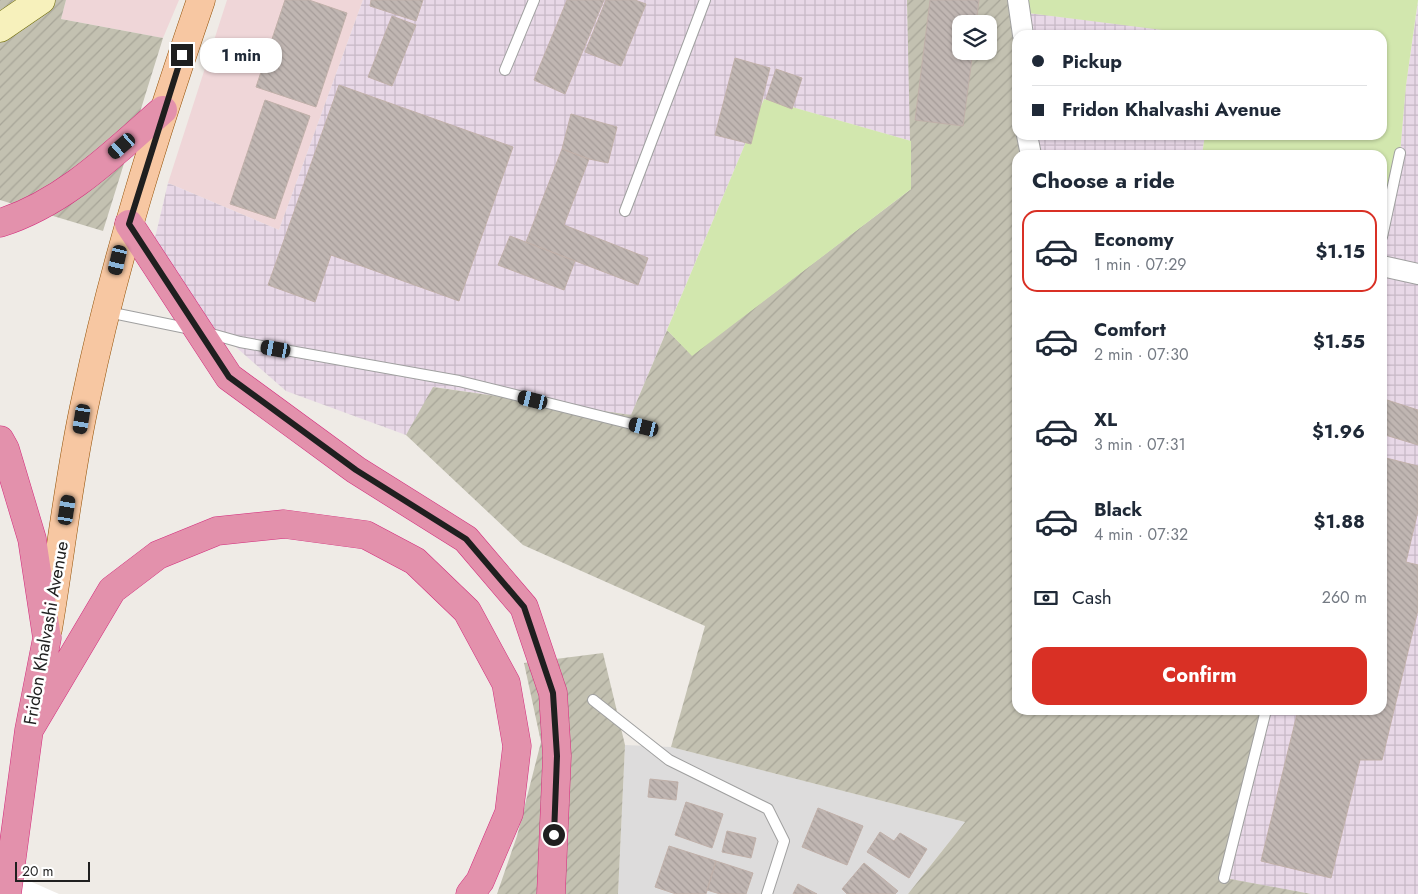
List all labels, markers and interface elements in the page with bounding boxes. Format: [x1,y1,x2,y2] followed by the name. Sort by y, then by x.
[952,15,997,60] map controls
[952,15,997,60] button: layers
[200,38,282,72] callout: 1 min
[171,44,193,66] route end
[221,44,261,67] text: 1 min
[1062,48,1122,75] text: Pickup
[1062,96,1281,123] text: Fridon Khalvashi Avenue
[105,130,138,162] car
[1032,164,1175,196] text: Choose a ride
[1094,226,1174,253] text: Economy
[1034,229,1079,274] icon: car
[1315,238,1365,265] text: $1.15
[107,244,128,276] car
[1094,253,1187,276] text: 1 min · 07:29
[1094,316,1166,343] text: Comfort
[1034,319,1079,364] icon: car
[1313,328,1365,355] text: $1.55
[259,339,292,359] car
[1094,343,1188,366] text: 2 min · 07:30
[516,389,549,411] car
[72,403,91,435] car
[1094,406,1117,433] text: XL
[1034,409,1079,454] icon: car
[627,416,660,438] car
[1312,418,1365,445] text: $1.96
[1094,433,1186,456] text: 3 min · 07:31
[57,494,76,526] car
[1094,496,1142,523] text: Black
[1034,499,1079,544] icon: car
[1314,508,1365,535] text: $1.88
[1094,523,1188,546] text: 4 min · 07:32
[17,539,75,727] street label: Fridon Khalvashi Avenue
[1032,584,1060,612] icon: cash
[1072,584,1112,611] text: Cash
[1322,586,1367,609] text: 260 m
[1032,647,1367,705] button: Confirm
[543,824,565,846] route start
[15,859,90,882] scale bar
[22,861,54,881] text: 20 m

